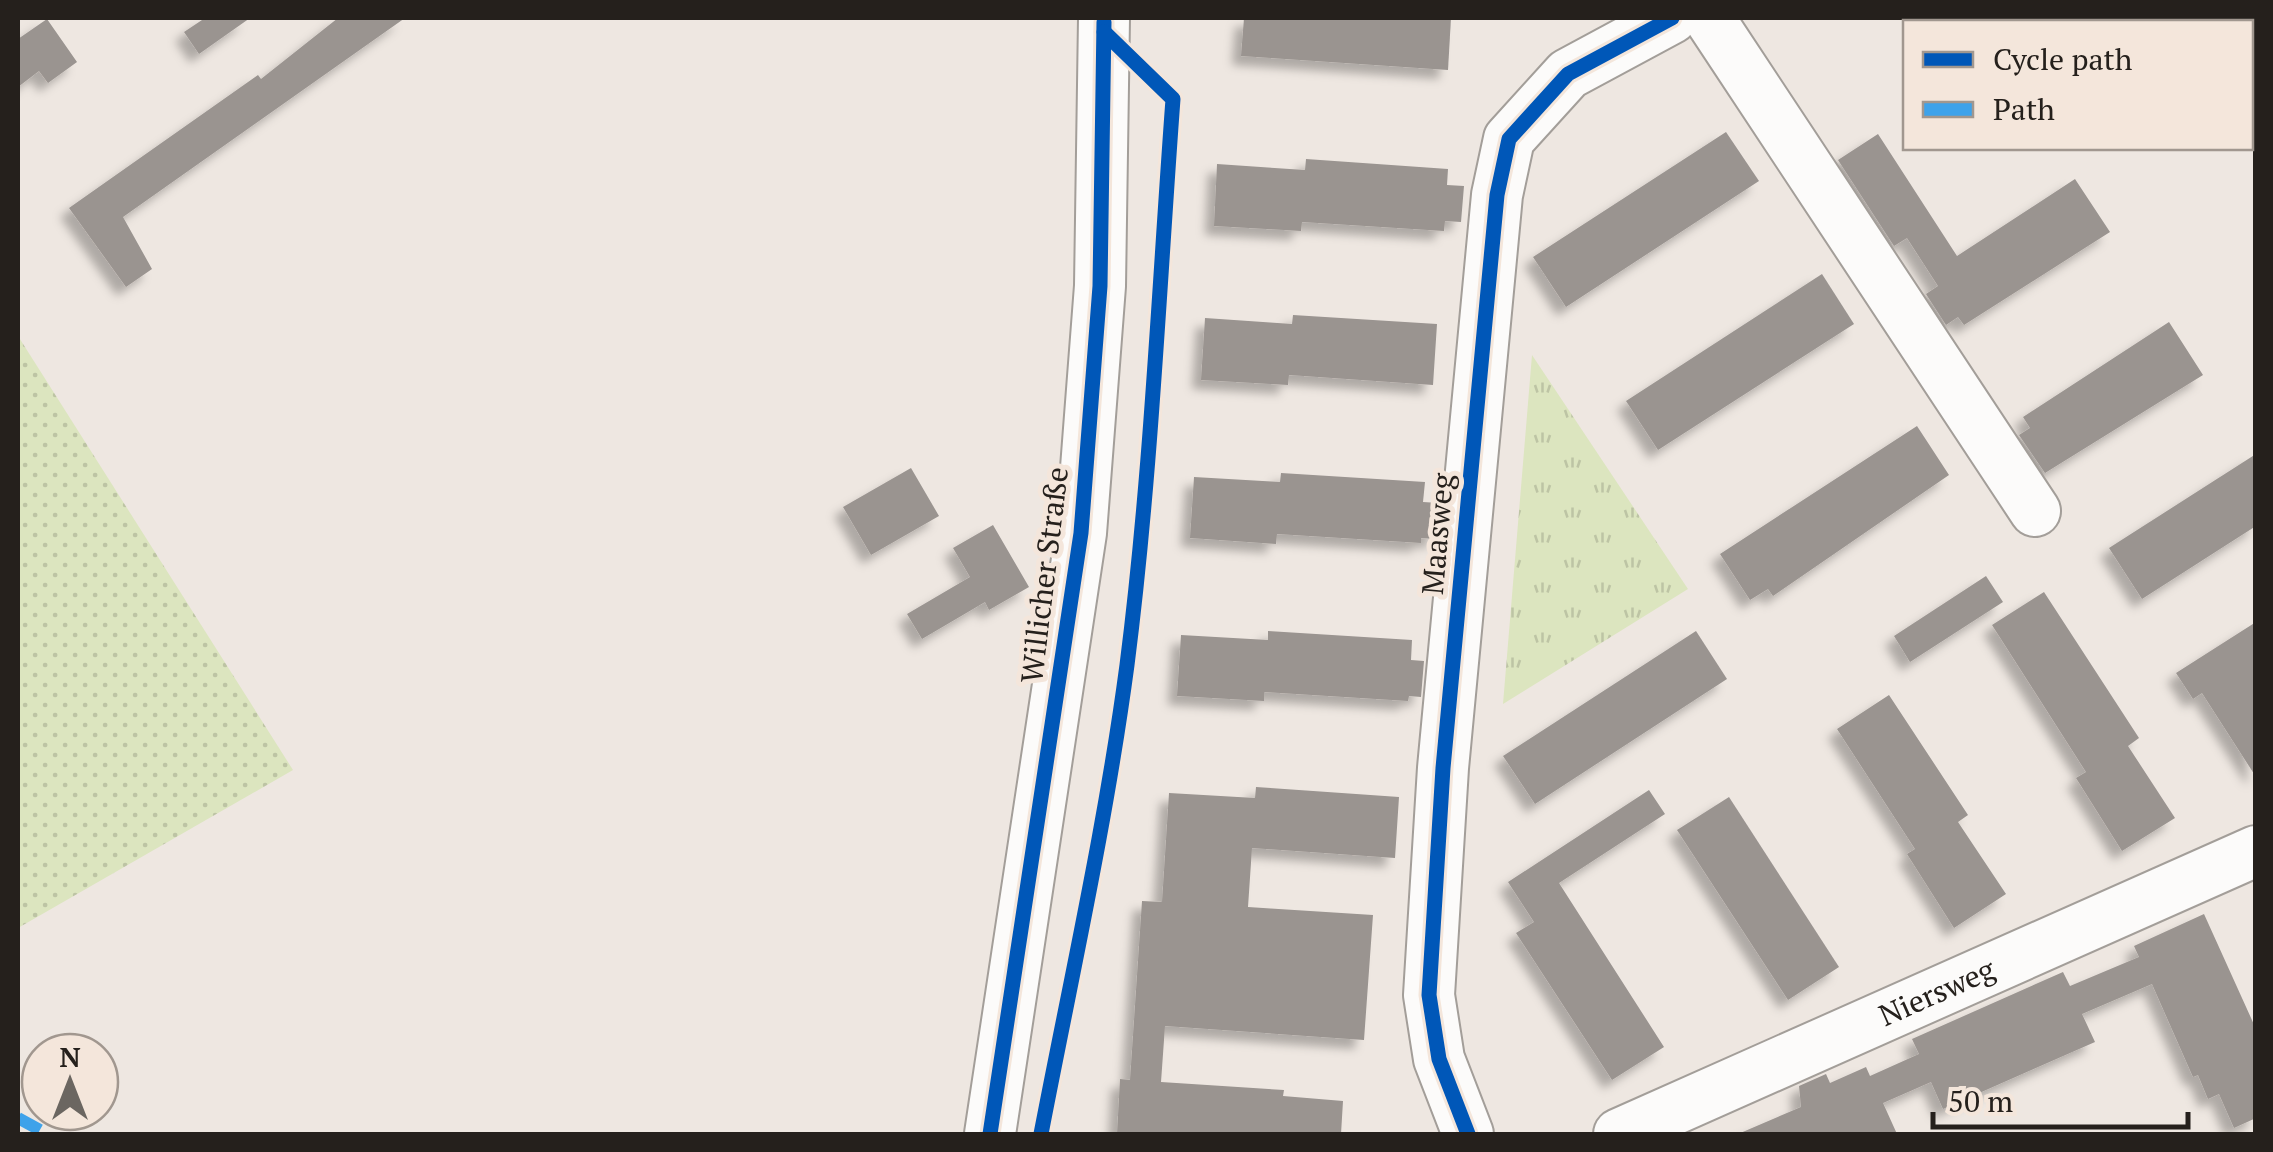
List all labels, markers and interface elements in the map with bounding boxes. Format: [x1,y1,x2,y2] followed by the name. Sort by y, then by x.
[1903,20,2253,150] legend
[1993,39,2133,79] text: Cycle path
[1993,89,2055,129] text: Path
[1011,464,1077,685] street label: Willicher Straße
[1412,470,1462,596] street label: Maasweg
[1872,948,2002,1035] street label: Niersweg
[20,1032,120,1132] north arrow
[59,1038,81,1075] text: N
[1933,1067,2188,1129] scale bar
[1948,1081,2013,1121] text: 50 m

